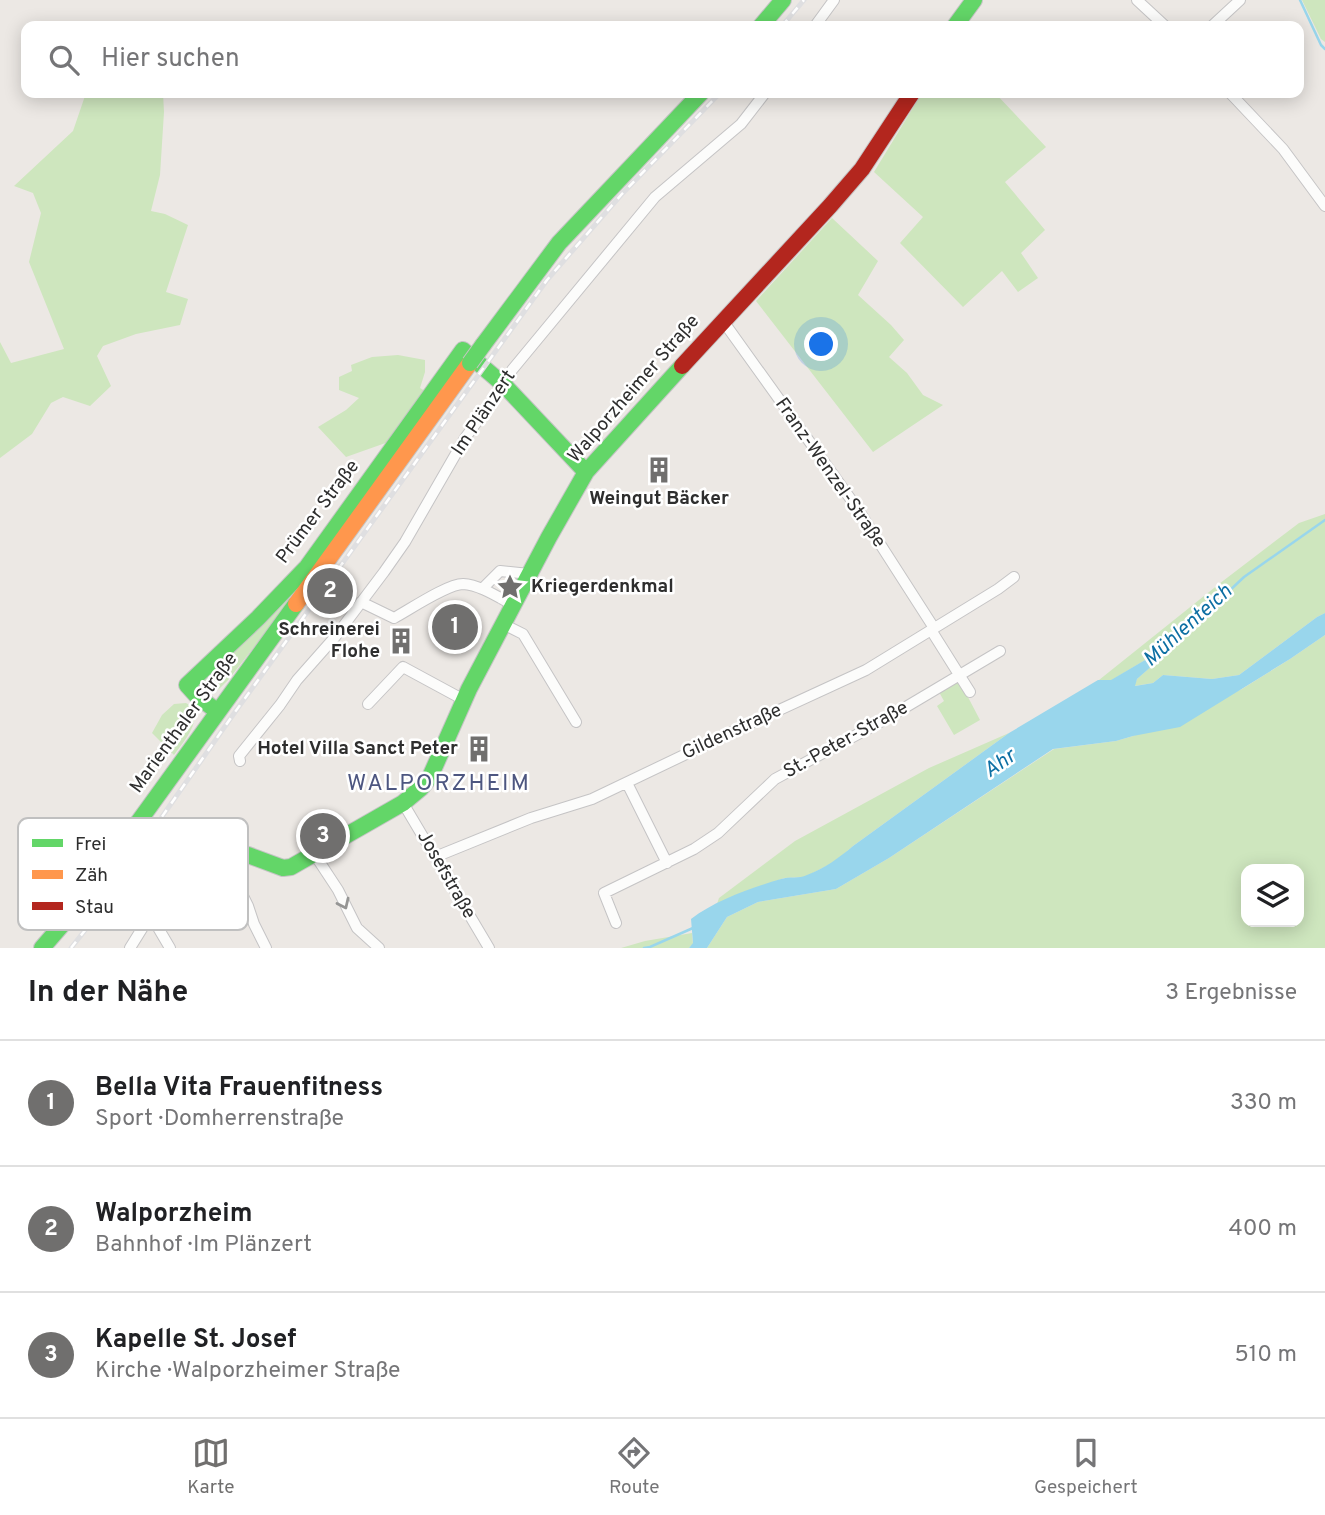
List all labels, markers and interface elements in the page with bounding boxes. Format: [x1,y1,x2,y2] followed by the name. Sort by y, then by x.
[21,21,1304,98] search box
[45,41,83,79] icon: search
[101,43,240,76] text: Hier suchen
[563,310,705,468] street label: Walporzheimer Straße
[804,327,838,361] your location
[447,366,521,460] street label: Im Plänzert
[769,393,891,553] street label: Franz-Wenzel-Straße
[271,455,365,569] street label: Prümer Straße
[644,455,674,485] building icon: Weingut Bäcker
[589,487,729,511] place label: Weingut Bäcker
[307,565,353,617] pin: 2
[495,572,525,602] place icon: Kriegerdenkmal
[531,575,674,599] place label: Kriegerdenkmal
[1138,578,1239,673] water label: Mühlenteich
[432,601,478,653] pin: 1
[278,618,380,664] place label: Schreinerei Flohe
[386,626,416,656] building icon: Schreinerei Flohe
[125,648,243,798] street label: Marienthaler Straße
[779,696,913,784] street label: St.-Peter-Straße
[678,698,786,766] street label: Gildenstraße
[464,734,494,764] building icon: Hotel Villa Sanct Peter
[257,737,458,761] place label: Hotel Villa Sanct Peter
[979,742,1023,785] water label: Ahr
[347,770,531,799] district label: WALPORZHEIM
[300,810,346,862] pin: 3
[18,818,248,930] legend
[411,827,481,923] street label: Josefstraße
[75,833,106,857] text: Frei
[75,864,108,888] text: Zäh
[1241,864,1304,927] map controls
[1241,864,1304,927] button: layers
[75,896,114,920] text: Stau
[336,897,350,909] one-way arrow
[28,975,188,1012] text: In der Nähe
[1165,979,1297,1008] text: 3 Ergebnisse
[95,1072,383,1105] text: Bella Vita Frauenfitness
[46,1089,56,1118] text: 1
[1230,1089,1297,1118] text: 330 m
[95,1105,344,1134] text: Sport · Domherrenstraße
[95,1198,252,1231] text: Walporzheim
[44,1215,58,1244] text: 2
[1228,1215,1297,1244] text: 400 m
[95,1231,312,1260] text: Bahnhof · Im Plänzert
[95,1324,296,1357] text: Kapelle St. Josef
[44,1341,58,1370] text: 3
[1234,1341,1297,1370] text: 510 m
[95,1357,400,1386] text: Kirche · Walporzheimer Straße
[187,1434,235,1500] tab: Karte
[609,1434,660,1500] tab: Route
[1034,1434,1138,1500] tab: Gespeichert

